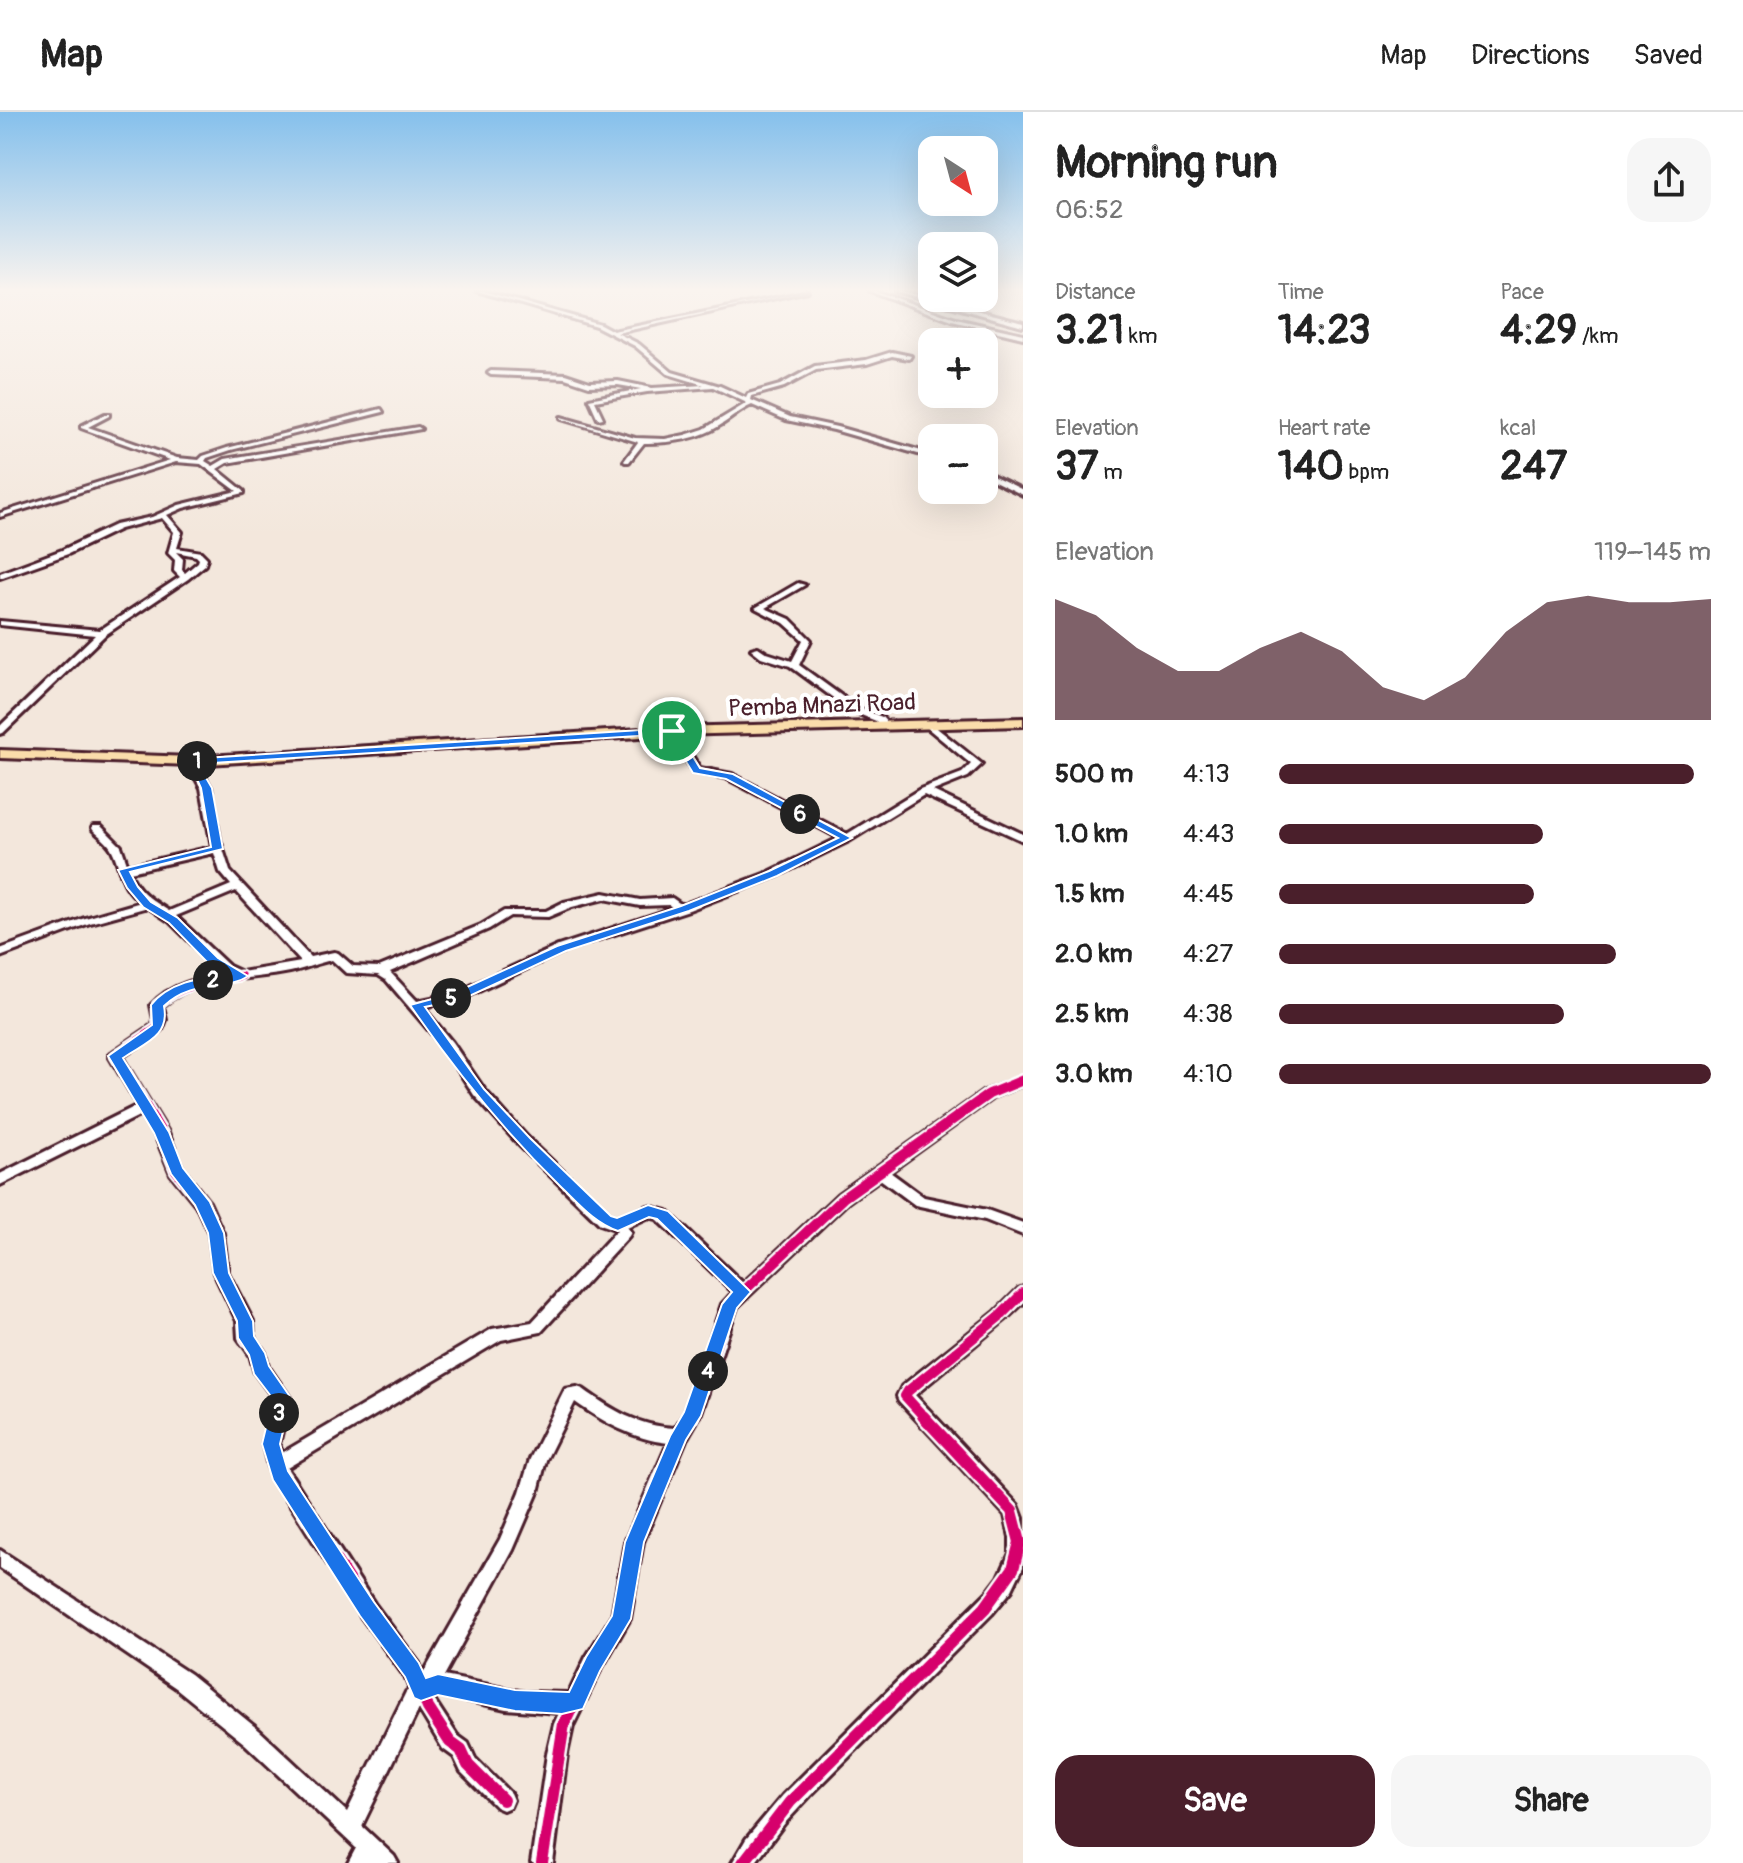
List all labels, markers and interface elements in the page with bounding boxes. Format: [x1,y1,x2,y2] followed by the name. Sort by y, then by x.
[40,31,103,79] text: Map
[1380,38,1427,73] text: Map
[1471,38,1590,73] text: Directions
[1634,38,1703,73] text: Saved
[918,136,998,216] north arrow
[918,136,998,504] map controls
[1055,136,1278,191] text: Morning run
[1627,138,1711,222] button: share
[1055,194,1123,226] text: 06:52
[918,232,998,312] button: layers
[1055,278,1135,306] text: Distance
[1278,278,1324,306] text: Time
[1500,278,1544,306] text: Pace
[1055,306,1124,355] text: 3.21
[1278,306,1371,355] text: 14:23
[1500,306,1577,355] text: 4:29
[1124,322,1158,350] text: km
[1577,322,1619,350] text: /km
[918,328,998,408] button: +
[1055,414,1139,442] text: Elevation
[1278,414,1370,442] text: Heart rate
[1500,414,1536,442] text: kcal
[918,424,998,504] button: −
[1055,442,1098,491] text: 37
[1278,442,1344,491] text: 140
[1500,442,1567,491] text: 247
[1098,458,1123,486] text: m
[1344,458,1389,486] text: bpm
[1055,536,1154,568] text: Elevation
[1594,536,1711,568] text: 119–145 m
[728,688,916,723] street label: Pemba Mnazi Road
[638,697,706,765] pin
[650,709,694,753] icon: arrive
[177,741,217,781] pin: 1
[193,747,201,775] text: 1
[1055,758,1133,790] text: 500 m
[1183,758,1230,790] text: 4:13
[780,794,820,834] pin: 6
[794,800,806,828] text: 6
[1055,818,1128,850] text: 1.0 km
[1183,818,1235,850] text: 4:43
[1055,878,1125,910] text: 1.5 km
[1183,878,1234,910] text: 4:45
[1055,938,1133,970] text: 2.0 km
[1183,938,1233,970] text: 4:27
[193,960,233,1000] pin: 2
[207,966,219,994] text: 2
[431,978,471,1018] pin: 5
[445,984,457,1012] text: 5
[1055,998,1129,1030] text: 2.5 km
[1183,998,1233,1030] text: 4:38
[1055,1058,1133,1090] text: 3.0 km
[1183,1058,1233,1090] text: 4:10
[688,1351,728,1391] pin: 4
[702,1357,714,1385] text: 4
[259,1393,299,1433] pin: 3
[273,1399,285,1427] text: 3
[1055,1755,1375,1847] button: Save
[1391,1755,1711,1847] button: Share

